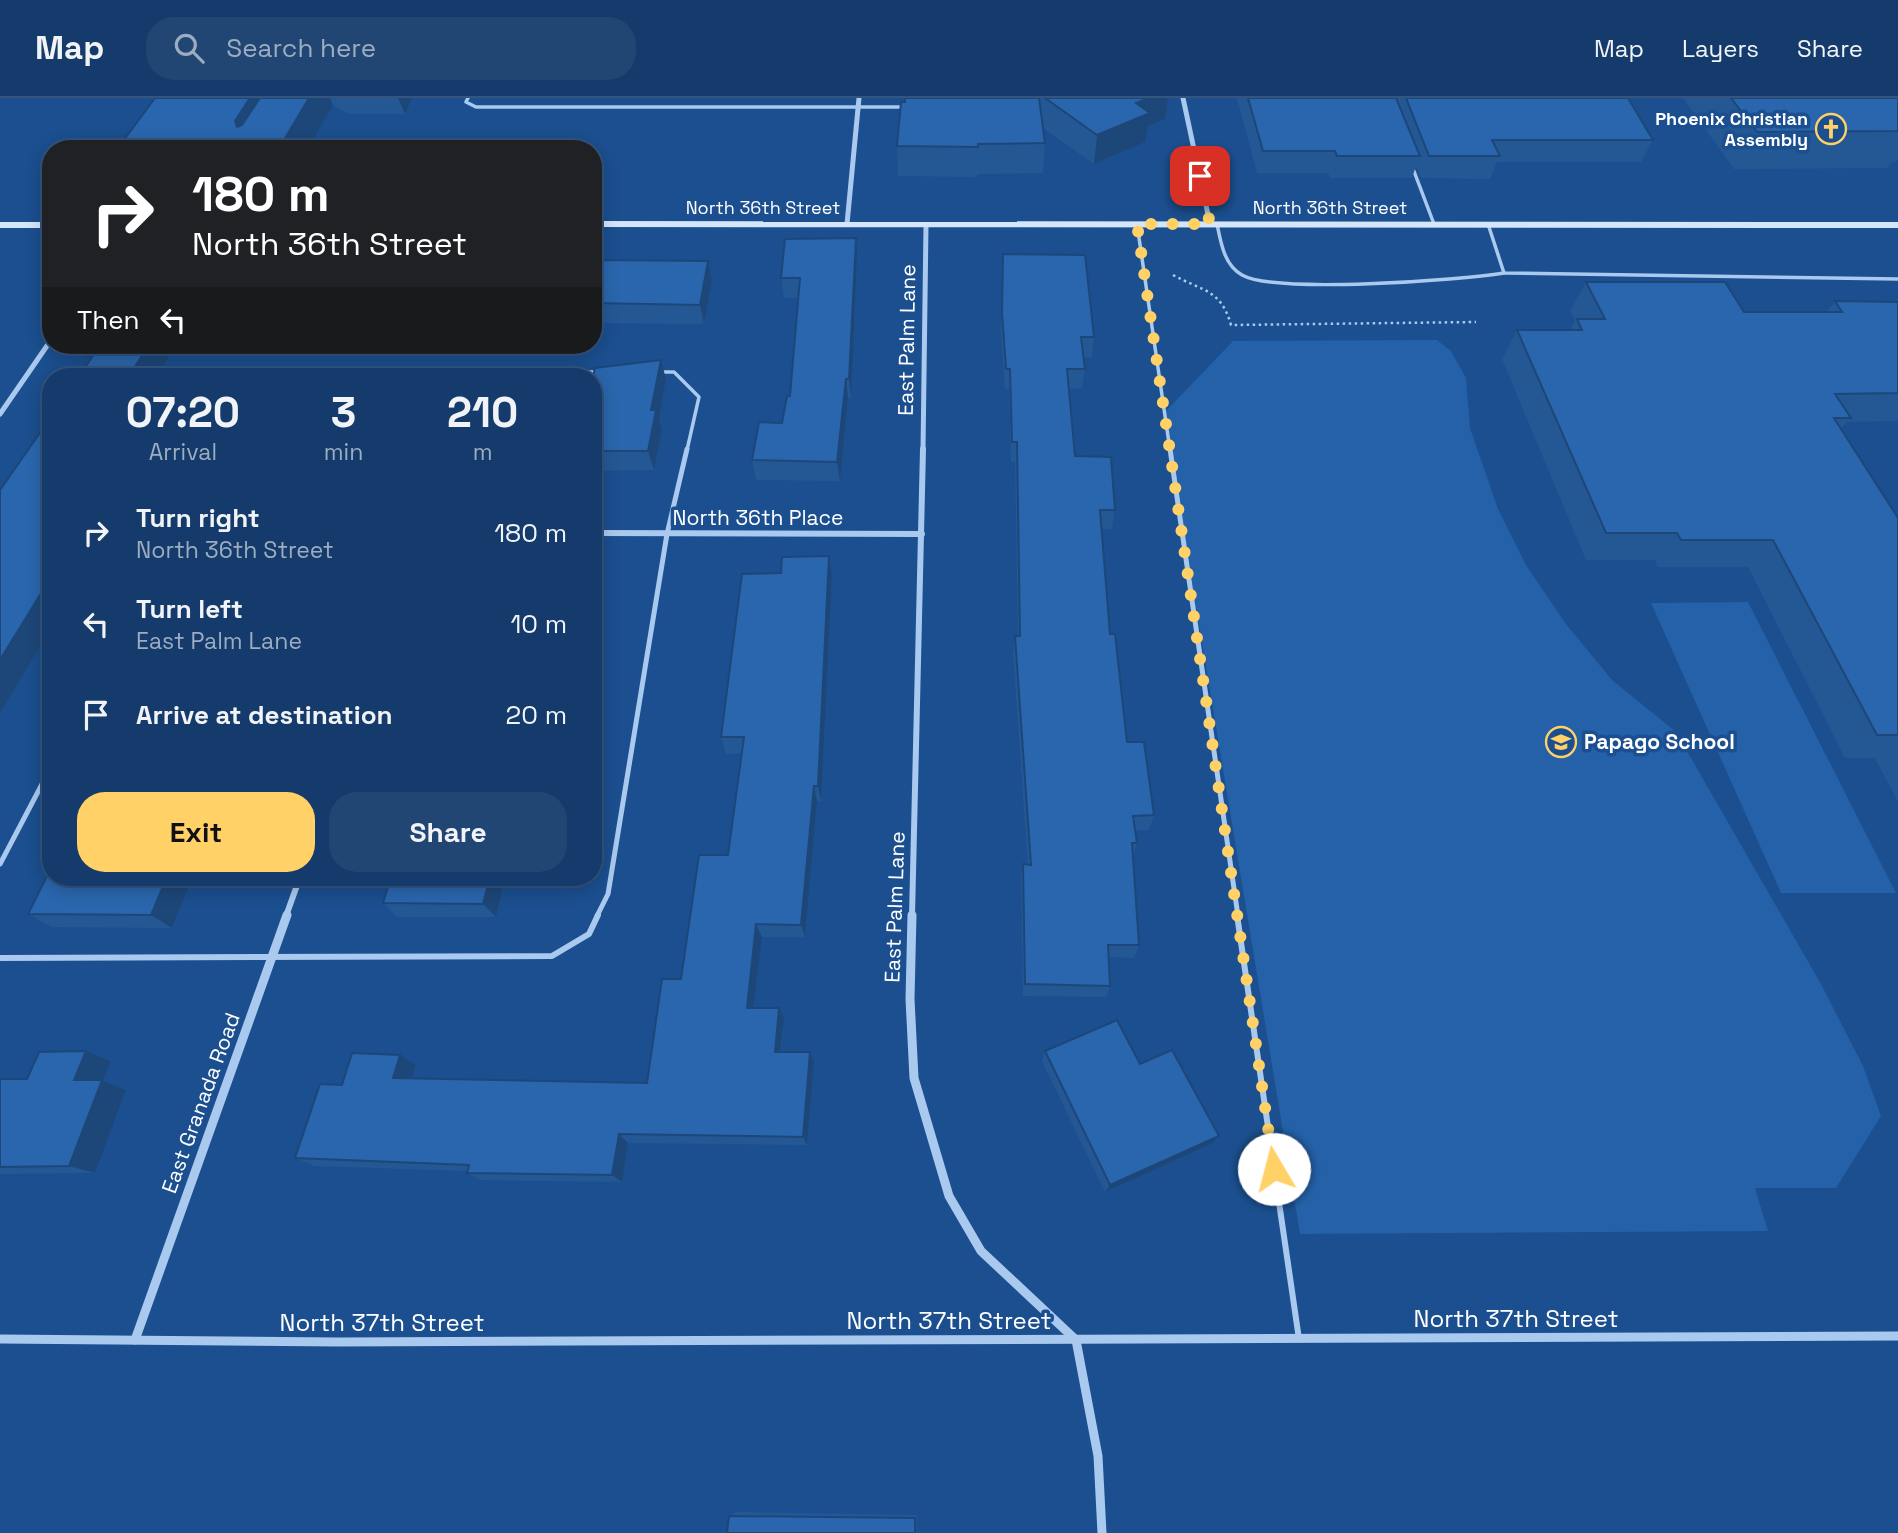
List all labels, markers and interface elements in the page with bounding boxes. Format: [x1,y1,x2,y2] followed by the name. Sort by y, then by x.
[146,17,636,80] search box
[35,27,104,69] text: Map
[170,29,208,67] icon: search
[226,31,376,65] text: Search here
[1594,33,1644,64] text: Map
[1682,33,1759,64] text: Layers
[1797,33,1863,64] text: Share
[1655,107,1808,151] place label: Phoenix Christian Assembly
[1814,112,1848,146] church icon: Phoenix Christian Assembly
[1170,146,1230,206] pin
[1181,157,1219,195] icon: arrive
[192,163,330,225] text: 180 m
[77,168,168,259] icon: right
[686,196,840,219] street label: North 36th Street
[1253,196,1407,219] street label: North 36th Street
[192,224,467,264] text: North 36th Street
[892,264,921,416] street label: East Palm Lane
[154,301,192,339] icon: left
[77,303,140,337] text: Then
[126,386,240,439] text: 07:20
[331,386,356,439] text: 3
[447,386,518,439] text: 210
[149,437,217,467] text: Arrival
[324,437,363,467] text: min
[473,437,493,467] text: m
[136,501,260,535] text: Turn right
[673,504,843,531] street label: North 36th Place
[77,514,115,552] icon: right
[494,516,567,550] text: 180 m
[136,535,334,565] text: North 36th Street
[136,592,243,626] text: Turn left
[77,605,115,643] icon: left
[510,607,567,641] text: 10 m
[136,626,302,656] text: East Palm Lane
[77,696,115,734] icon: arrive
[136,698,393,732] text: Arrive at destination
[506,698,567,732] text: 20 m
[1544,725,1578,759] school or university icon: Papago School
[1584,728,1735,755] place label: Papago School
[77,792,315,872] button: Exit
[329,792,567,872] button: Share
[878,831,911,983] street label: East Palm Lane
[155,1009,246,1197] street label: East Granada Road
[1237,1132,1311,1206] position arrow
[1413,1303,1619,1334] street label: North 37th Street
[846,1305,1052,1336] street label: North 37th Street
[279,1307,485,1338] street label: North 37th Street

